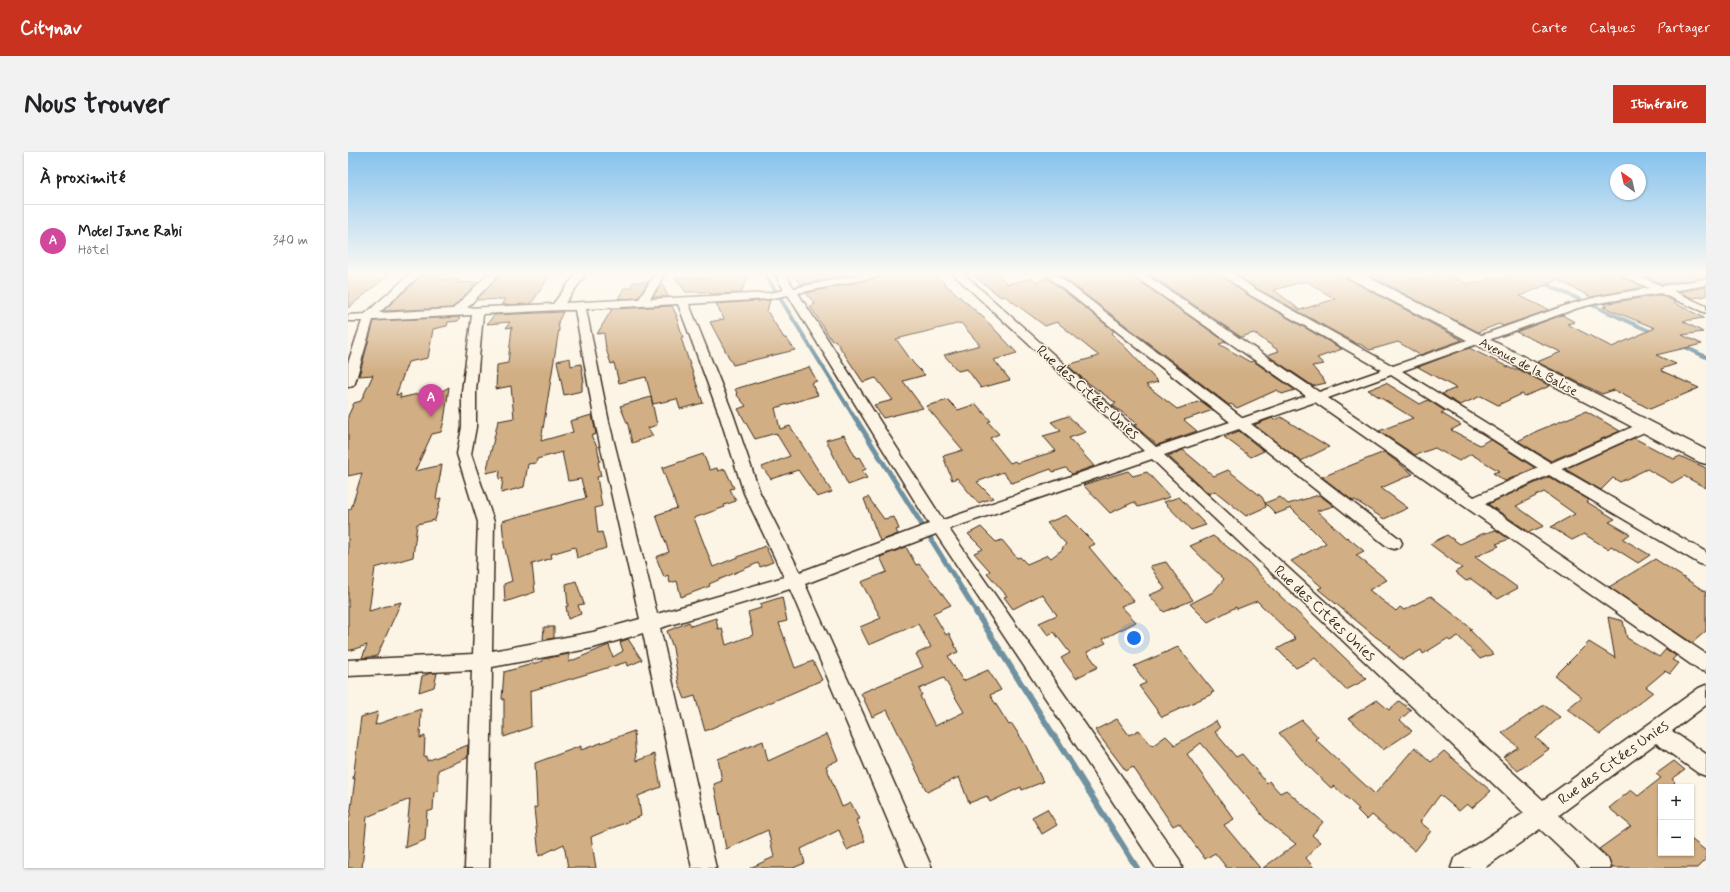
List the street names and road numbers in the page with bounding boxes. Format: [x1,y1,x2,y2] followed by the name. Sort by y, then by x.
[1476,334,1580,400] street label: Avenue de la Balise
[1031,341,1143,444] street label: Rue des Citées Unies
[1269,561,1380,666] street label: Rue des Citées Unies
[1554,716,1673,810] street label: Rue des Citées Unies

